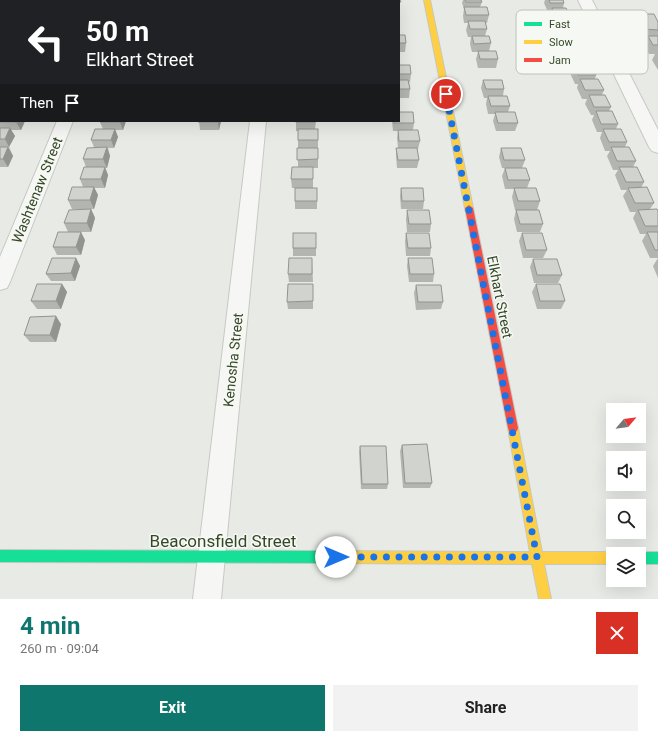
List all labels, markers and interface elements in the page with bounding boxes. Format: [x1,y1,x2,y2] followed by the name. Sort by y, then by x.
[516,10,648,74] legend
[86,15,149,48] text: 50 m
[20,16,72,68] icon: left
[549,18,571,31] text: Fast
[549,36,573,49] text: Slow
[86,49,194,70] text: Elkhart Street
[549,54,571,67] text: Jam
[429,77,463,111] pin
[435,83,457,105] icon: arrive
[61,92,83,114] icon: arrive
[20,94,53,112] text: Then
[8,134,66,245] street label: Washtenaw Street
[484,254,516,340] street label: Elkhart Street
[220,312,246,408] street label: Kenosha Street
[606,403,646,443] north arrow
[606,403,646,587] map controls
[606,451,646,491] button: sound
[606,499,646,539] button: search
[150,531,296,551] street label: Beaconsfield Street
[315,536,357,578] position arrow
[606,547,646,587] button: layers
[20,612,80,640] text: 4 min
[596,612,638,654] button: close
[20,641,99,656] text: 260 m · 09:04
[20,685,325,731] button: Exit
[333,685,638,731] button: Share

